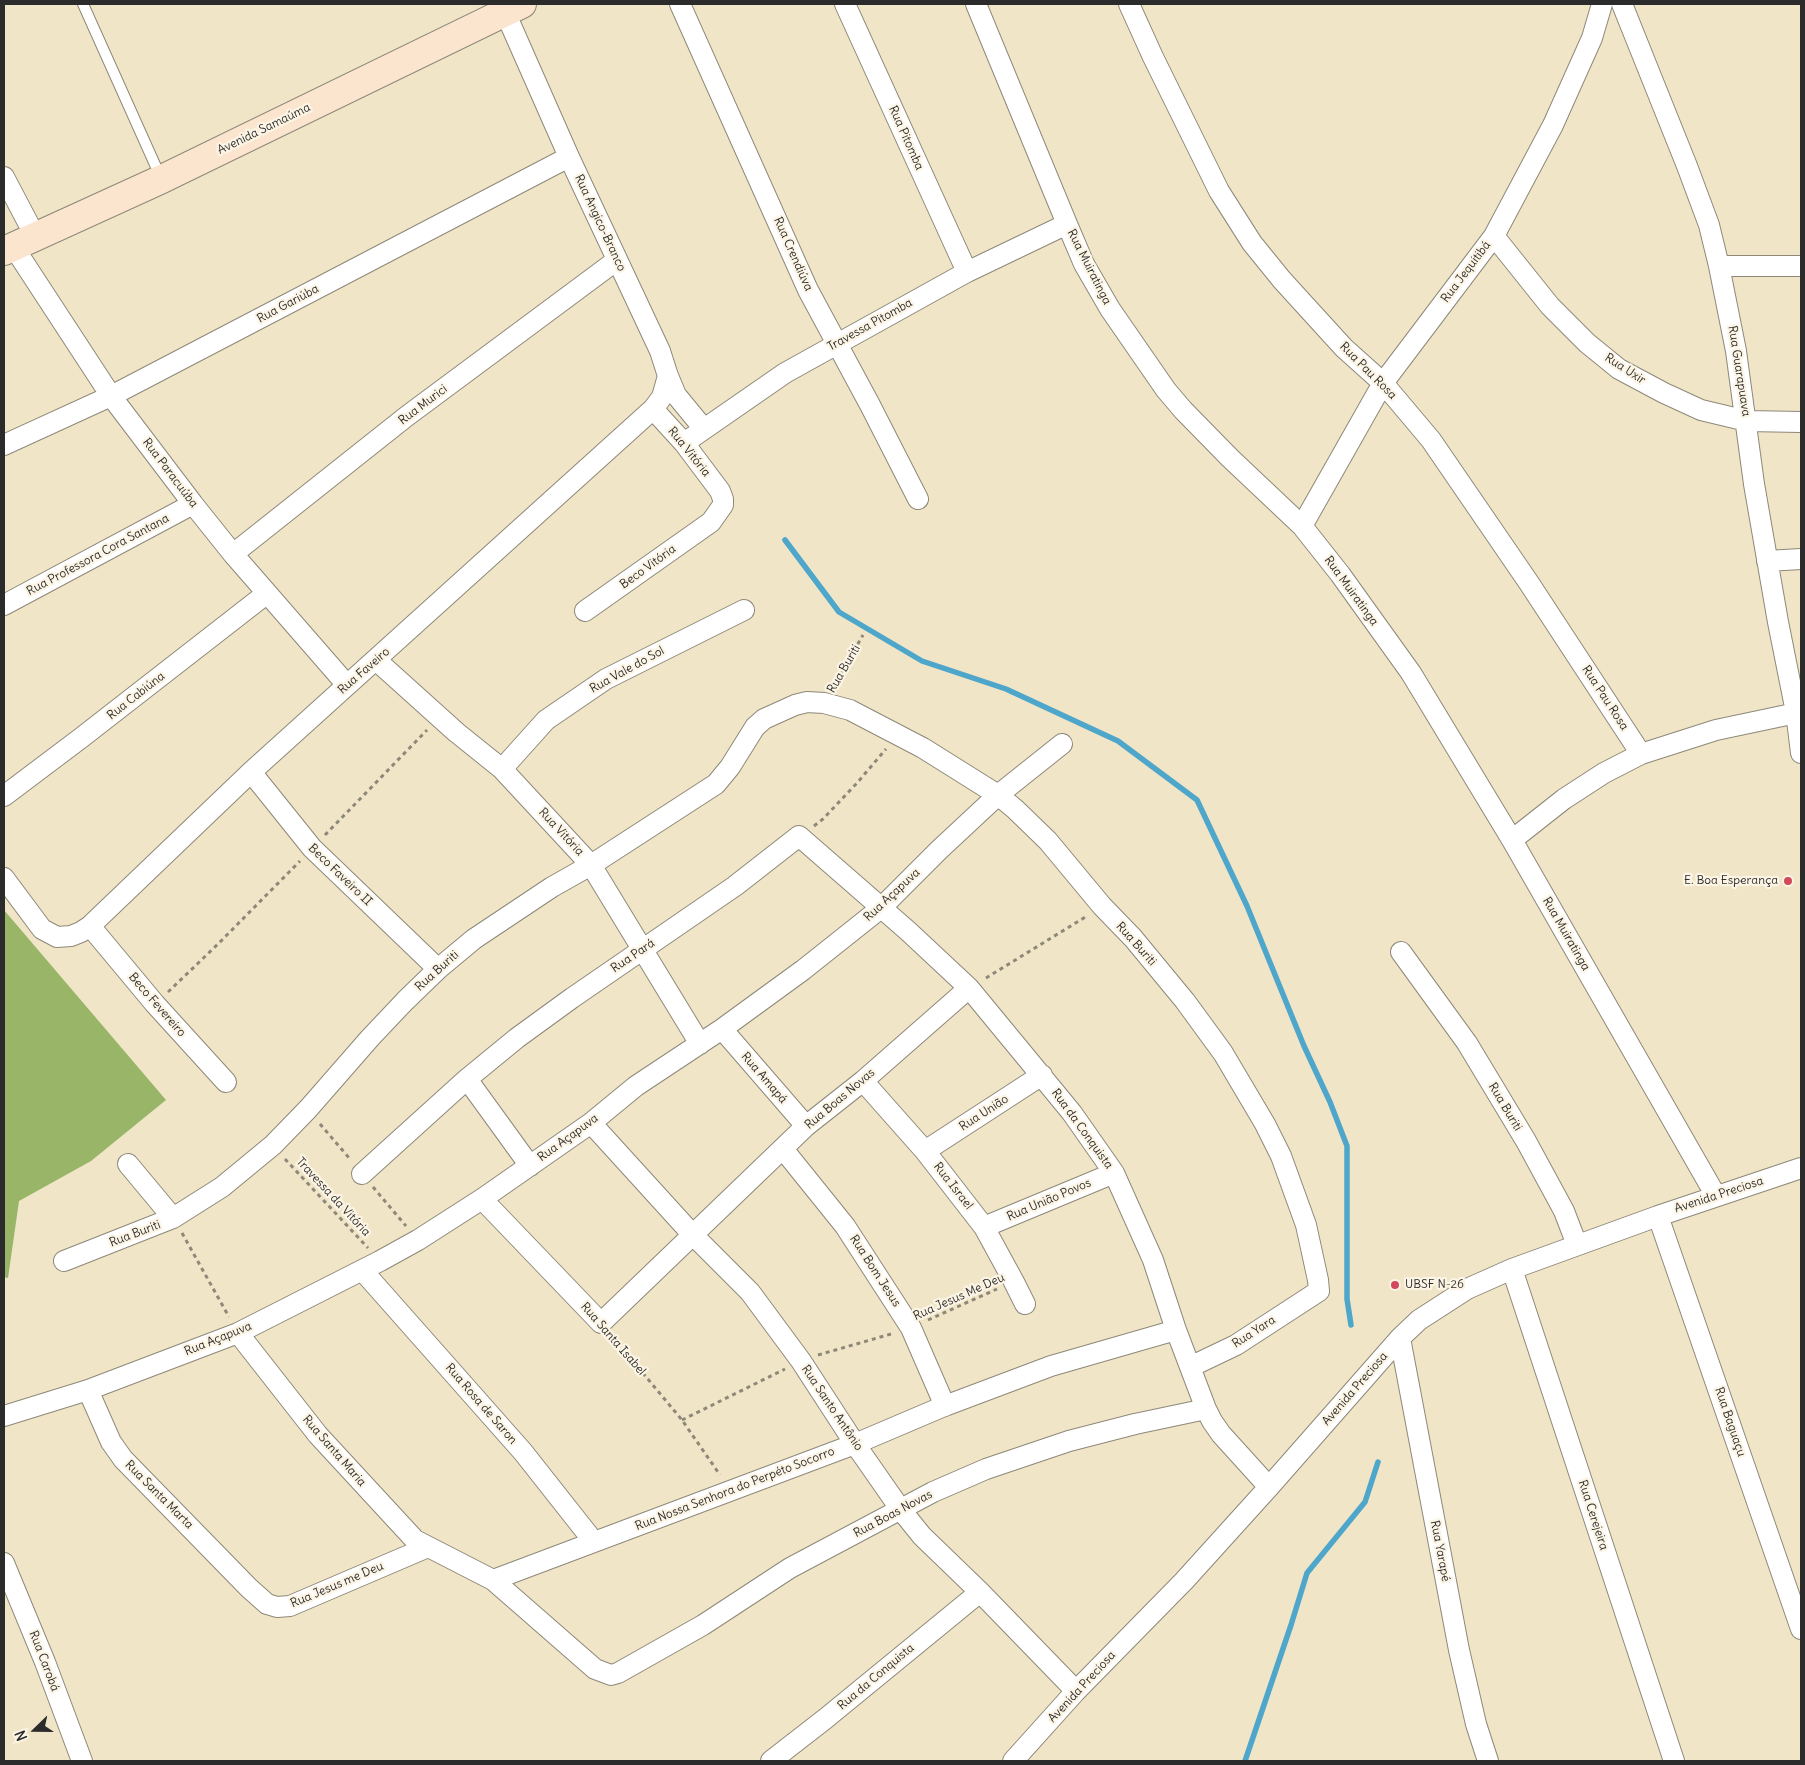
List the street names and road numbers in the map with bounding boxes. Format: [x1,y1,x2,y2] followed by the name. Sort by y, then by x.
[215,100,313,158] street label: Avenida Samaúma
[885,104,927,172] street label: Rua Pitomba
[571,172,629,274] street label: Rua Angico-Branco
[770,215,816,293] street label: Rua Crendiúva
[1064,227,1114,307] street label: Rua Muiratinga
[1438,238,1494,306] street label: Rua Jequitibá
[255,282,321,326] street label: Rua Gariúba
[825,296,915,354] street label: Travessa Pitomba
[1725,325,1753,417] street label: Rua Guarapuava
[1337,340,1399,402] street label: Rua Pau Rosa
[1602,350,1648,388] street label: Rua Uxir
[396,382,450,428] street label: Rua Murici
[665,424,713,480] street label: Rua Vitória
[139,435,201,511] street label: Rua Paracuúba
[24,511,172,599] street label: Rua Professora Cora Santana
[617,542,679,592] street label: Beco Vitória
[1321,553,1381,629] street label: Rua Muiratinga
[824,642,864,696] street label: Rua Buriti
[587,644,667,696] street label: Rua Vale do Sol
[335,645,393,697] street label: Rua Faveiro
[1579,663,1631,733] street label: Rua Pau Rosa
[104,669,168,723] street label: Rua Cabiúna
[535,805,587,859] street label: Rua Vitória
[305,841,375,909] street label: Beco Faveiro II
[861,865,923,925] street label: Rua Açapuva
[1539,895,1593,973] street label: Rua Muiratinga
[1113,919,1159,969] street label: Rua Buriti
[608,936,658,976] street label: Rua Pará
[412,948,462,994] street label: Rua Buriti
[125,970,189,1040] street label: Beco Fevereiro
[738,1050,790,1106] street label: Rua Amapá
[802,1066,878,1132] street label: Rua Boas Novas
[1485,1080,1525,1134] street label: Rua Buriti
[1048,1086,1116,1172] street label: Rua da Conquista
[957,1092,1011,1134] street label: Rua União
[535,1111,601,1165] street label: Rua Açapuva
[293,1155,373,1239] street label: Travessa da Vitória
[930,1160,976,1212] street label: Rua Israel
[1673,1174,1765,1216] street label: Avenida Preciosa
[1005,1176,1093,1224] street label: Rua União Povos
[107,1218,163,1250] street label: Rua Buriti
[846,1232,904,1310] street label: Rua Bom Jesus
[911,1270,1007,1324] street label: Rua Jesus Me Deu
[577,1300,649,1378] street label: Rua Santa Isabel
[1230,1313,1278,1351] street label: Rua Yara
[182,1319,254,1359] street label: Rua Açapuva
[1319,1349,1391,1429] street label: Avenida Preciosa
[442,1361,520,1447] street label: Rua Rosa de Saron
[798,1363,866,1453] street label: Rua Santo Antônio
[1711,1385,1749,1459] street label: Rua Baguaçu
[299,1413,369,1489] street label: Rua Santa Maria
[633,1444,837,1534] street label: Rua Nossa Senhora do Perpéto Socorro
[122,1458,196,1532] street label: Rua Santa Marta
[1575,1478,1611,1552] street label: Rua Cerejeira
[851,1487,935,1541] street label: Rua Boas Novas
[1427,1519,1453,1583] street label: Rua Yarapé
[288,1559,386,1611] street label: Rua Jesus me Deu
[26,1629,62,1693] street label: Rua Carobá
[835,1641,917,1713] street label: Rua da Conquista
[1045,1648,1119,1726] street label: Avenida Preciosa

